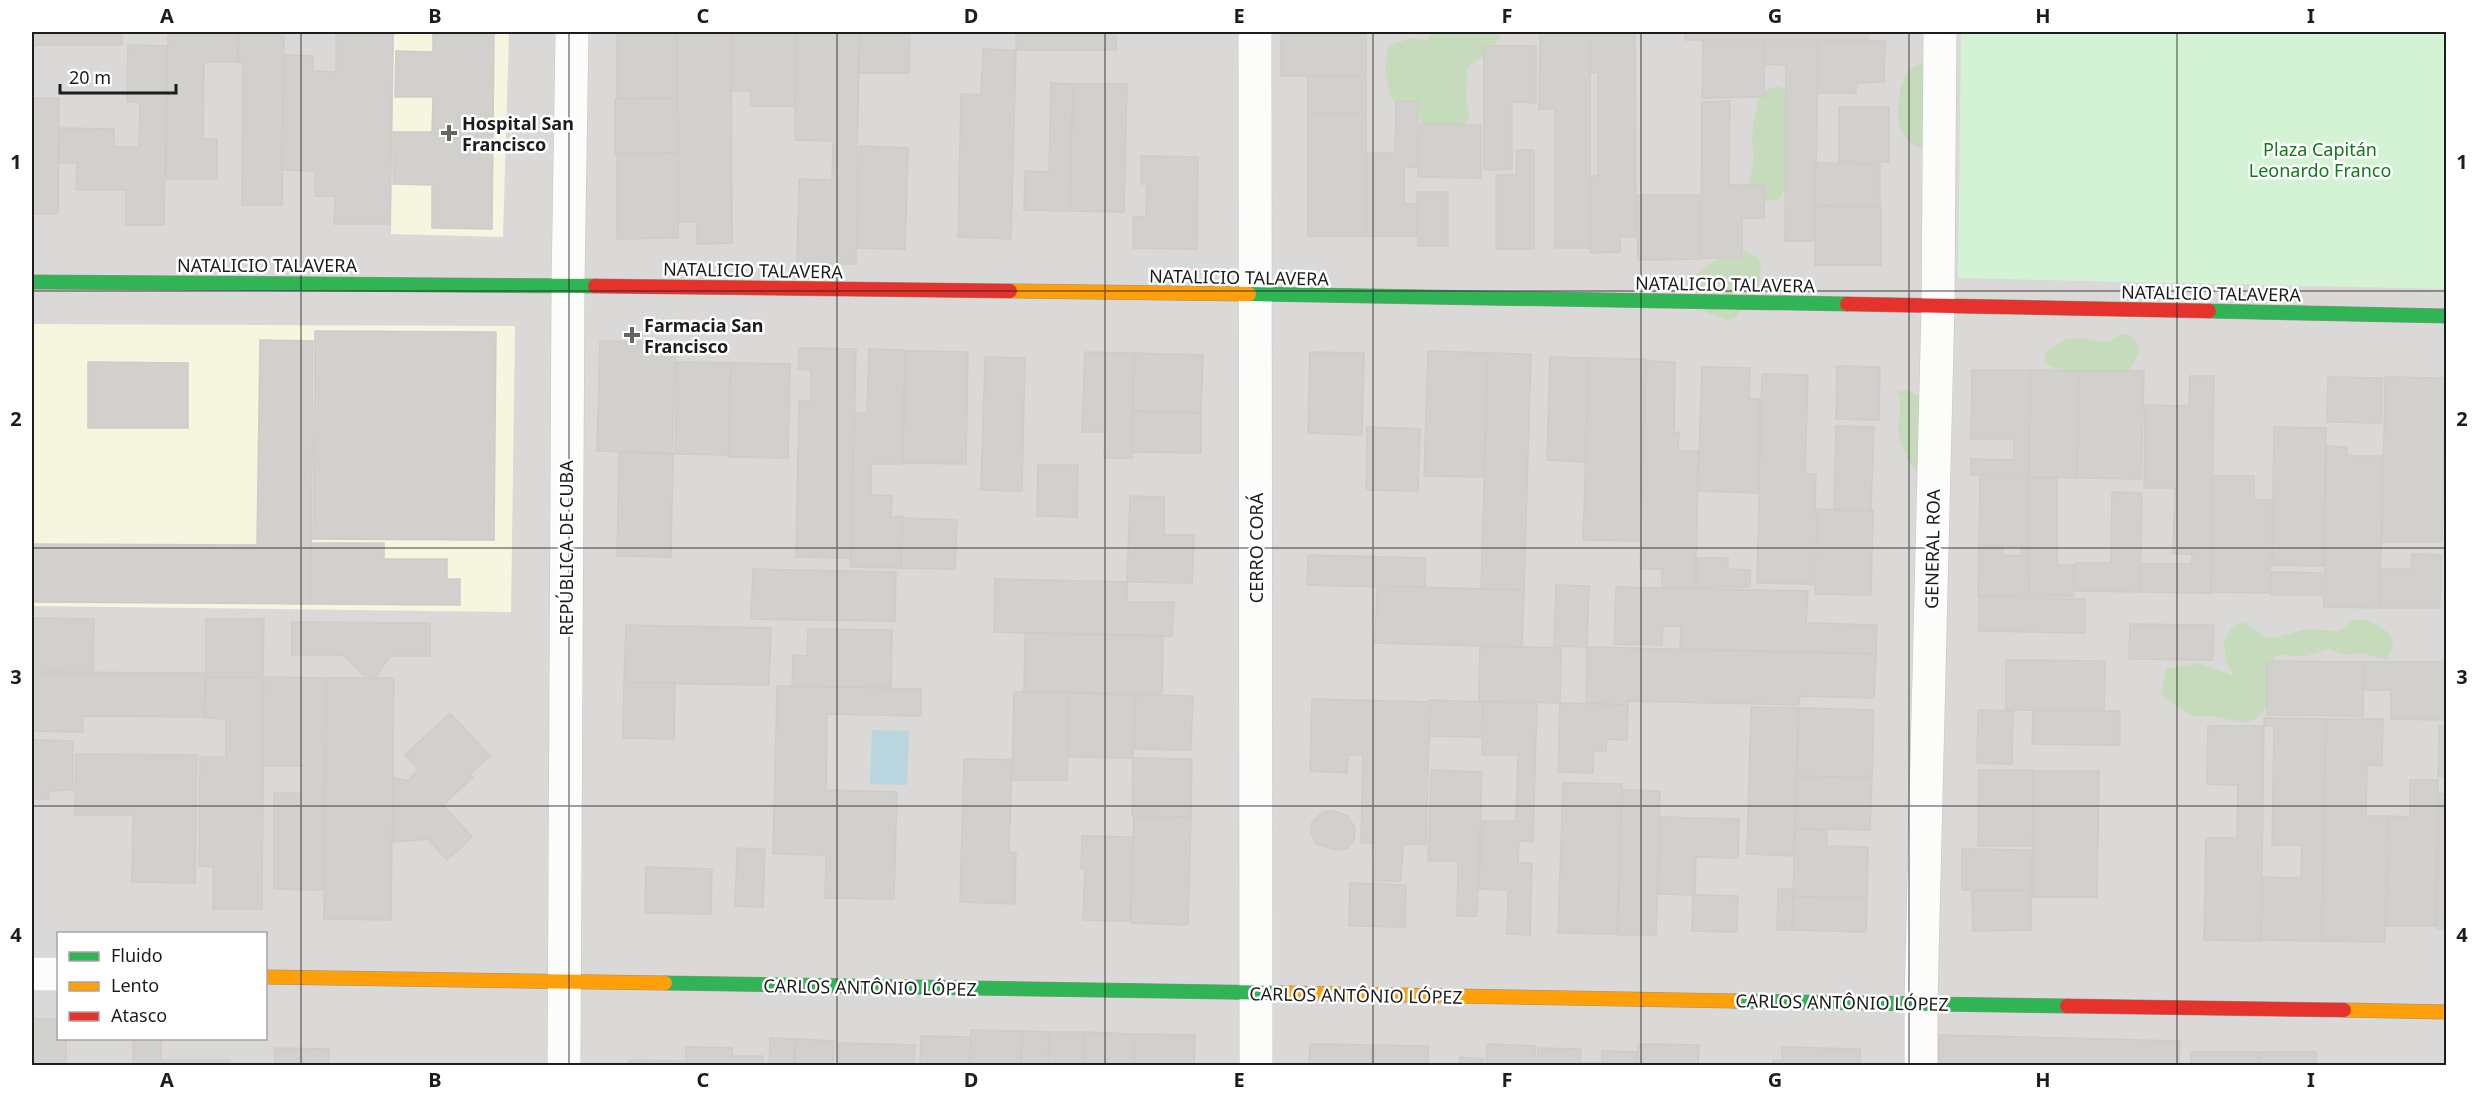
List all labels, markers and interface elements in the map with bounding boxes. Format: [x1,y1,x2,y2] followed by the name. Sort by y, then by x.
[160,2,174,29] text: A
[428,2,442,29] text: B
[697,2,710,29] text: C
[964,2,978,29] text: D
[1233,2,1245,29] text: E
[1502,2,1512,29] text: F
[1768,2,1782,29] text: G
[2035,2,2051,29] text: H
[2307,2,2315,29] text: I
[60,57,176,95] scale bar
[69,65,111,89] text: 20 m
[462,111,574,156] place label: Hospital San Francisco
[440,124,458,142] marker: Hospital San Francisco
[2249,137,2391,182] park label: Plaza Capitán Leonardo Franco
[10,148,22,175] text: 1
[2456,148,2468,175] text: 1
[177,253,357,277] street label: NATALICIO TALAVERA
[663,256,844,284] street label: NATALICIO TALAVERA
[1149,263,1330,291] street label: NATALICIO TALAVERA
[1635,270,1816,298] street label: NATALICIO TALAVERA
[2121,279,2302,307] street label: NATALICIO TALAVERA
[644,313,764,358] place label: Farmacia San Francisco
[625,328,639,342] marker: Farmacia San Francisco
[10,405,22,432] text: 2
[2456,405,2468,432] text: 2
[554,460,578,636] street label: REPÚBLICA DE CUBA
[1919,488,1945,609] street label: GENERAL ROA
[1244,492,1268,603] street label: CERRO CORÁ
[10,663,22,690] text: 3
[2456,663,2468,690] text: 3
[10,921,22,948] text: 4
[2456,921,2468,948] text: 4
[57,932,267,1040] legend
[111,943,163,967] text: Fluido
[111,973,159,997] text: Lento
[763,973,977,1001] street label: CARLOS ANTÔNIO LÓPEZ
[1249,981,1463,1009] street label: CARLOS ANTÔNIO LÓPEZ
[1735,988,1949,1016] street label: CARLOS ANTÔNIO LÓPEZ
[111,1003,167,1027] text: Atasco
[160,1066,174,1093] text: A
[428,1066,442,1093] text: B
[697,1066,710,1093] text: C
[964,1066,978,1093] text: D
[1233,1066,1245,1093] text: E
[1502,1066,1512,1093] text: F
[1768,1066,1782,1093] text: G
[2035,1066,2051,1093] text: H
[2307,1066,2315,1093] text: I

